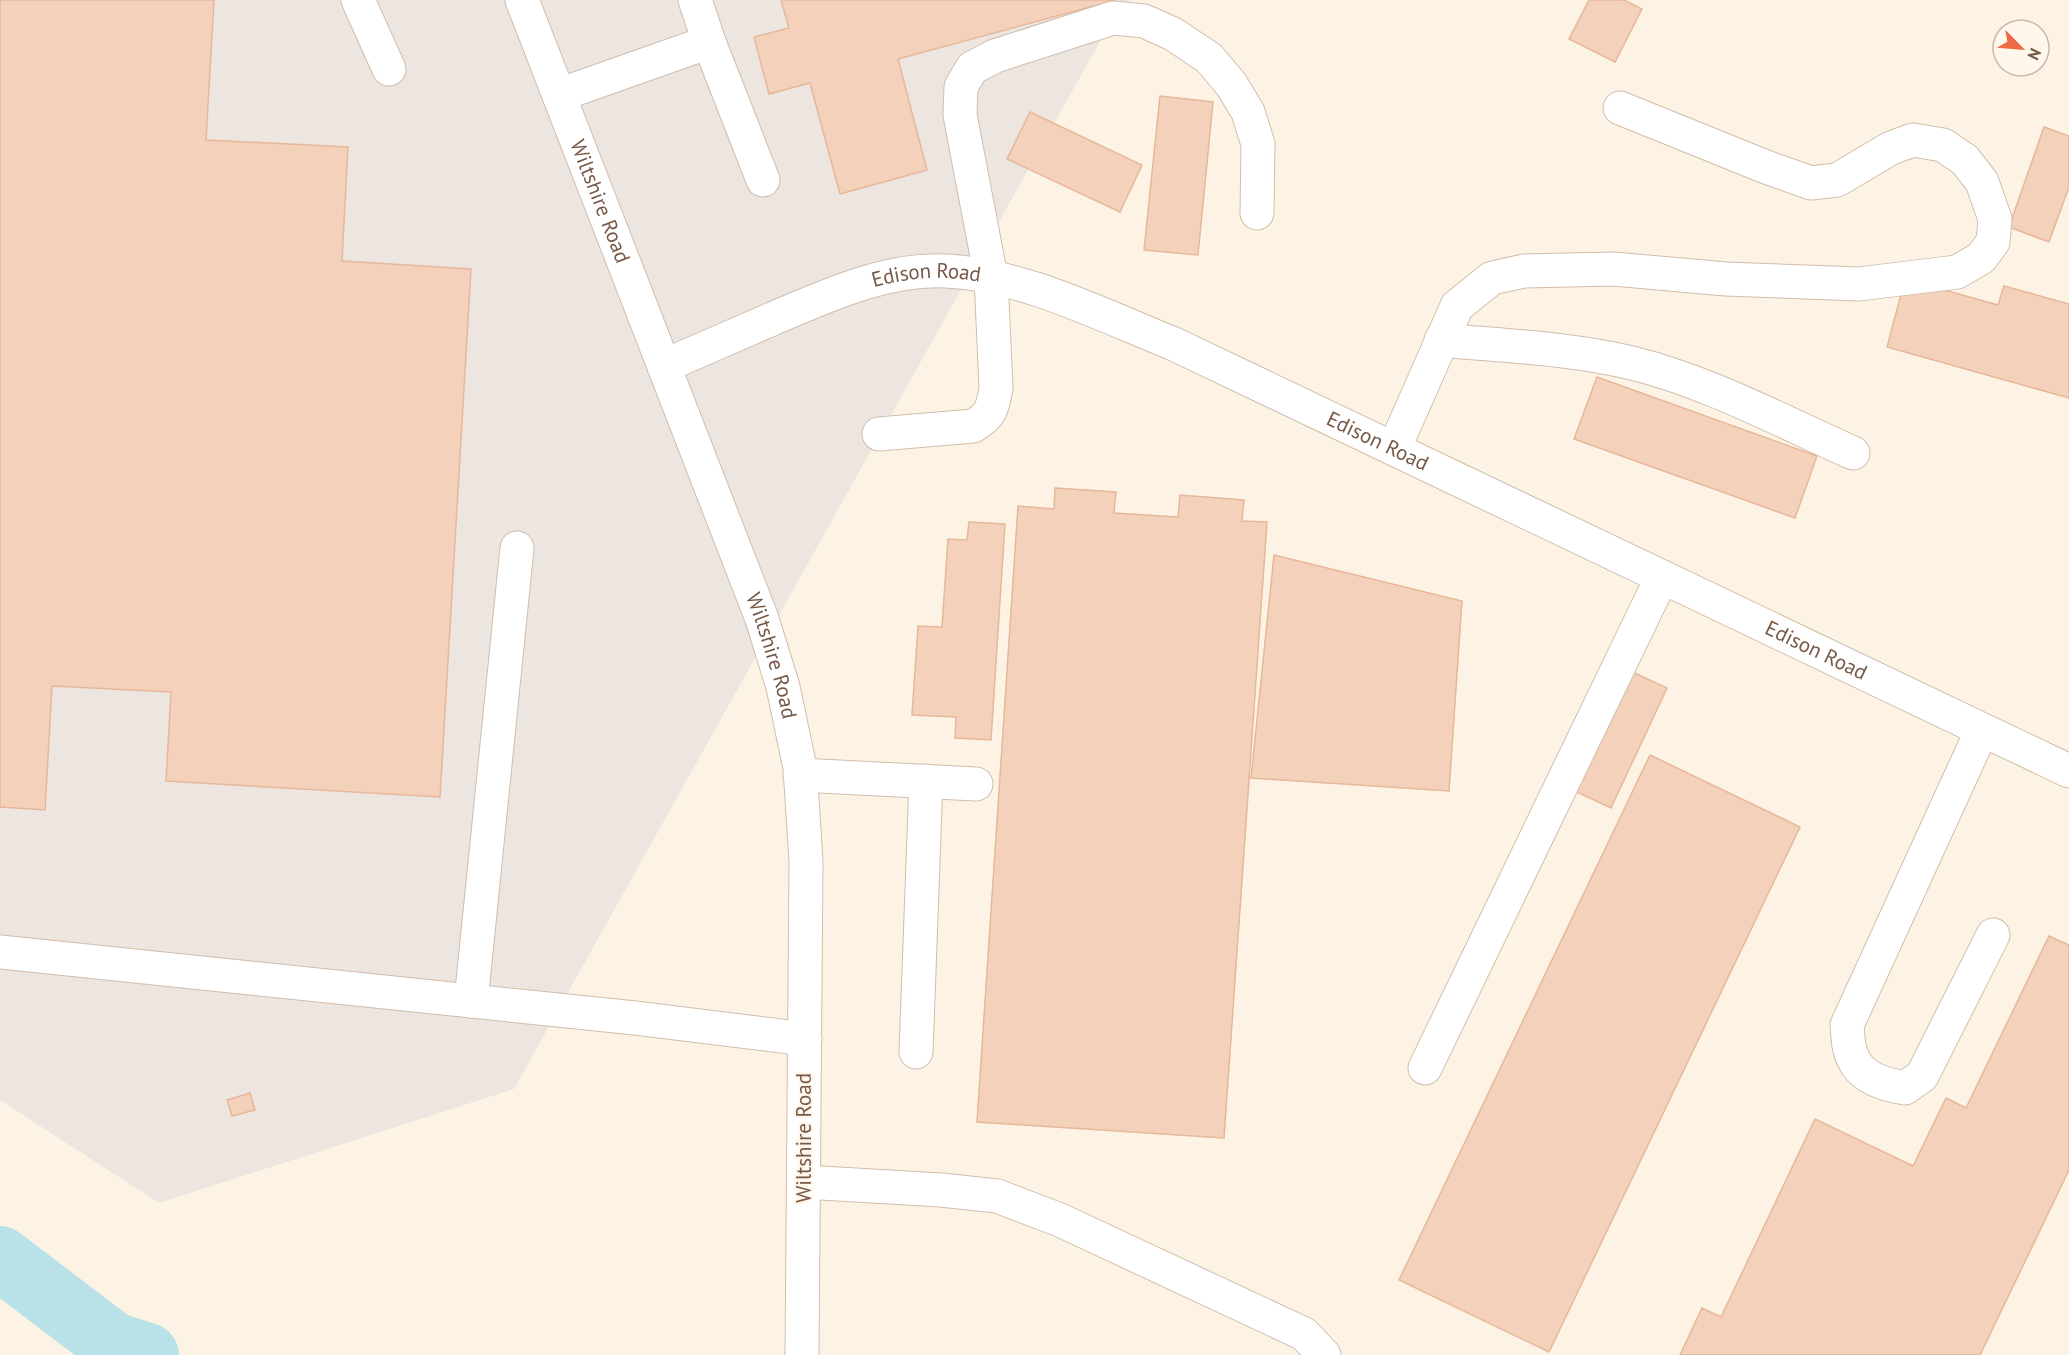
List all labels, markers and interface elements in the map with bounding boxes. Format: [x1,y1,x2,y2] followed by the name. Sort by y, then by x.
[1991,18,2051,78] north arrow
[2023,45,2046,63] text: N
[564,136,637,267] street label: Wiltshire Road
[869,257,983,293] street label: Edison Road
[1322,405,1433,476] street label: Edison Road
[740,589,803,721] street label: Wiltshire Road
[1761,614,1872,686] street label: Edison Road
[790,1073,817,1203] street label: Wiltshire Road

